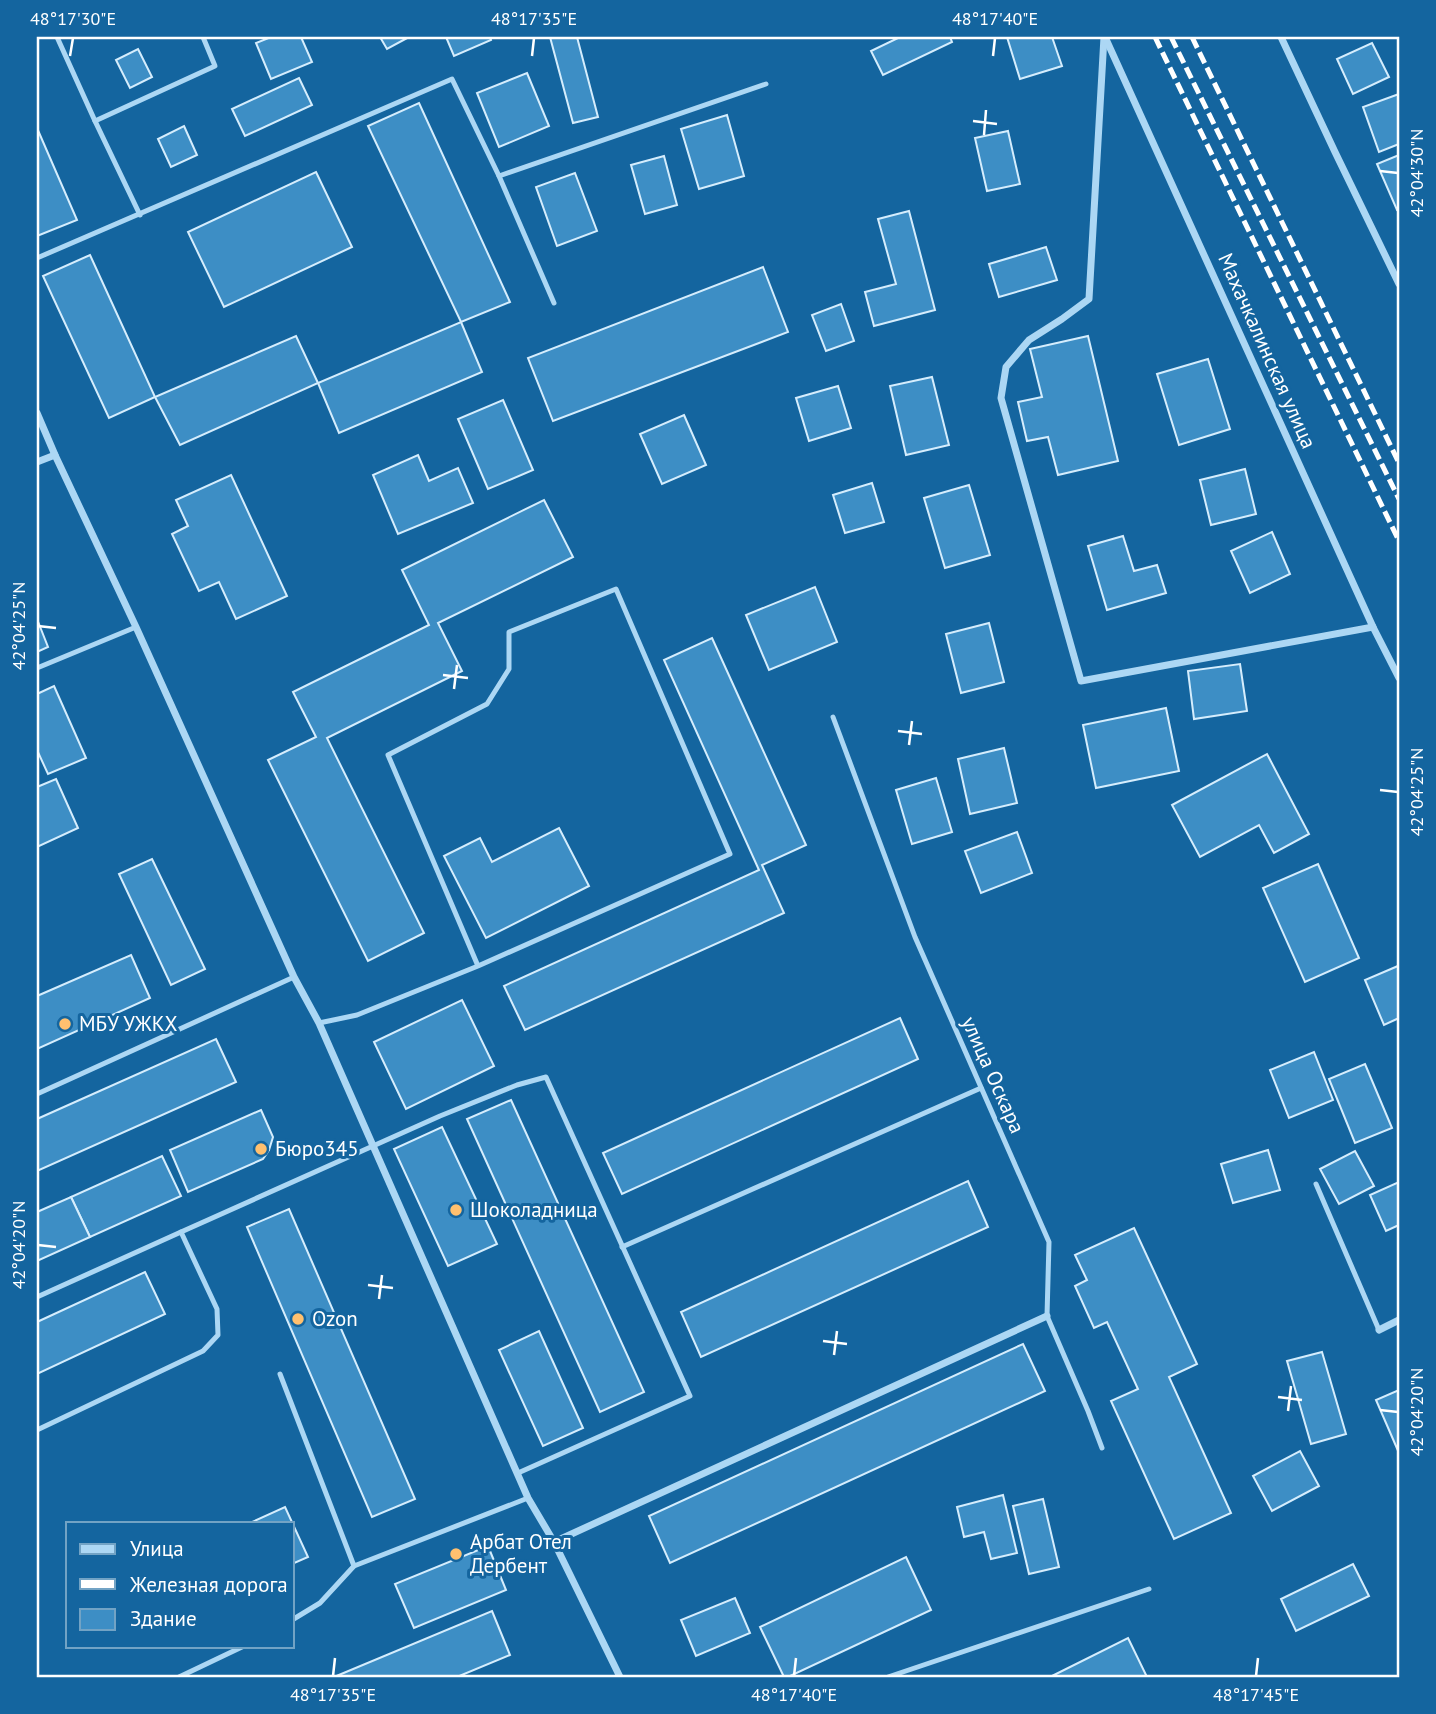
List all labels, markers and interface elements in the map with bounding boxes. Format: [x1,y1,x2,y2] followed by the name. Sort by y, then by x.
[30,7,116,30] text: 48°17'30"E
[491,7,577,30] text: 48°17'35"E
[952,7,1038,30] text: 48°17'40"E
[1405,129,1428,217] text: 42°04'30"N
[1212,249,1323,453] street label: Махачкалинская улица
[7,582,30,670] text: 42°04'25"N
[1405,748,1428,836] text: 42°04'25"N
[79,1010,177,1037] place label: МБУ УЖКХ
[956,1012,1031,1137] street label: улица Оскара
[57,1016,73,1032] marker: МБУ УЖКХ
[275,1135,359,1162] place label: Бюро345
[253,1141,269,1157] marker: Бюро345
[470,1196,598,1223] place label: Шоколадница
[7,1201,30,1289] text: 42°04'20"N
[448,1202,464,1218] marker: Шоколадница
[312,1305,358,1332] place label: Ozon
[290,1311,306,1327] marker: Ozon
[1405,1368,1428,1456] text: 42°04'20"N
[66,1522,294,1648] legend
[470,1528,572,1579] place label: Арбат Отел Дербент
[130,1535,184,1562] text: Улица
[448,1546,464,1562] marker: Арбат Отел Дербент
[129,1571,288,1598] text: Железная дорога
[130,1605,197,1632] text: Здание
[290,1683,376,1706] text: 48°17'35"E
[751,1683,837,1706] text: 48°17'40"E
[1213,1683,1299,1706] text: 48°17'45"E

